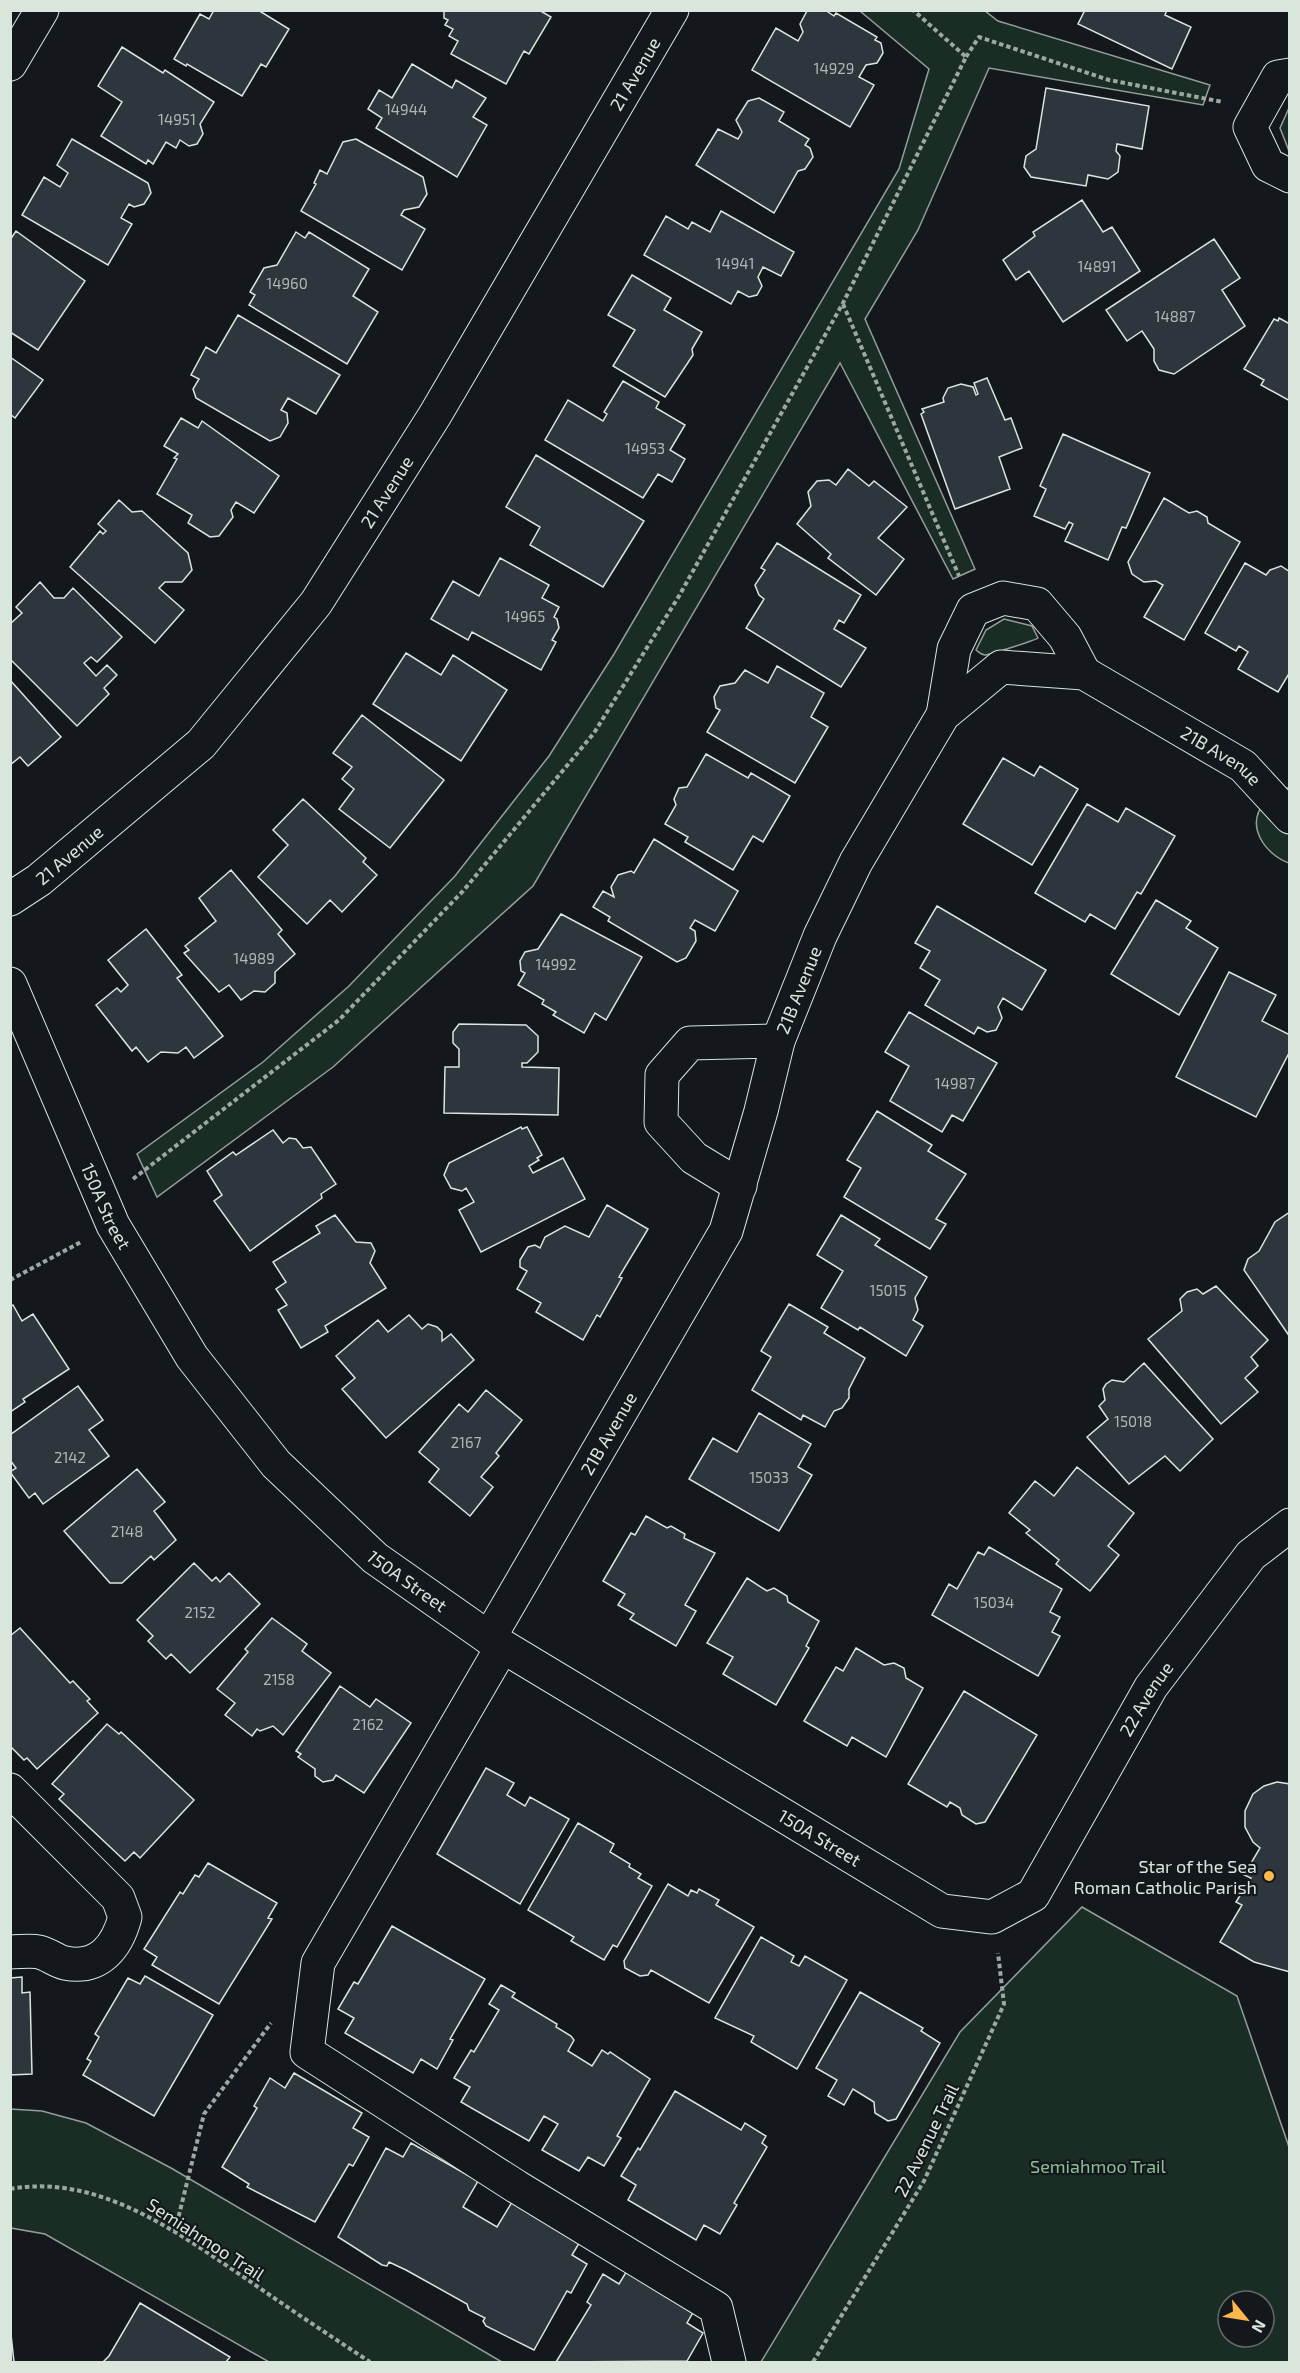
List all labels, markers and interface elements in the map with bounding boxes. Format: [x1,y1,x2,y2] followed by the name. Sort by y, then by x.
[605,33,665,114] street label: 21 Avenue
[814,59,854,77] house number: 14929
[385,100,427,118] house number: 14944
[158,110,196,128] house number: 14951
[716,254,754,272] house number: 14941
[1078,257,1116,275] house number: 14891
[266,274,308,292] house number: 14960
[1154,307,1196,325] house number: 14887
[625,439,665,457] house number: 14953
[356,451,418,532] street label: 21 Avenue
[505,607,545,625] house number: 14965
[1177,721,1266,790] street label: 21B Avenue
[31,820,107,889] street label: 21 Avenue
[771,943,826,1037] street label: 21B Avenue
[233,949,275,967] house number: 14989
[536,955,576,973] house number: 14992
[935,1074,976,1092] house number: 14987
[77,1160,136,1253] street label: 150A Street
[869,1281,907,1299] house number: 15015
[576,1388,641,1479] street label: 21B Avenue
[1114,1412,1152,1430] house number: 15018
[451,1433,482,1451] house number: 2167
[54,1448,86,1466] house number: 2142
[749,1468,789,1486] house number: 15033
[111,1522,143,1540] house number: 2148
[363,1545,452,1616] street label: 150A Street
[974,1593,1014,1611] house number: 15034
[185,1603,215,1621] house number: 2152
[1114,1657,1178,1740] street label: 22 Avenue
[263,1670,295,1688] house number: 2158
[352,1715,384,1733] house number: 2162
[775,1804,865,1871] street label: 150A Street
[1074,1855,1257,1898] place label: Star of the Sea Roman Catholic Parish
[1262,1869,1276,1883] marker: Star of the Sea Roman Catholic Parish
[889,2079,963,2200] street label: 22 Avenue Trail
[1030,2155,1167,2177] park label: Semiahmoo Trail
[143,2193,269,2286] street label: Semiahmoo Trail
[1216,2289,1276,2349] north arrow
[1248,2317,1271,2337] text: N

